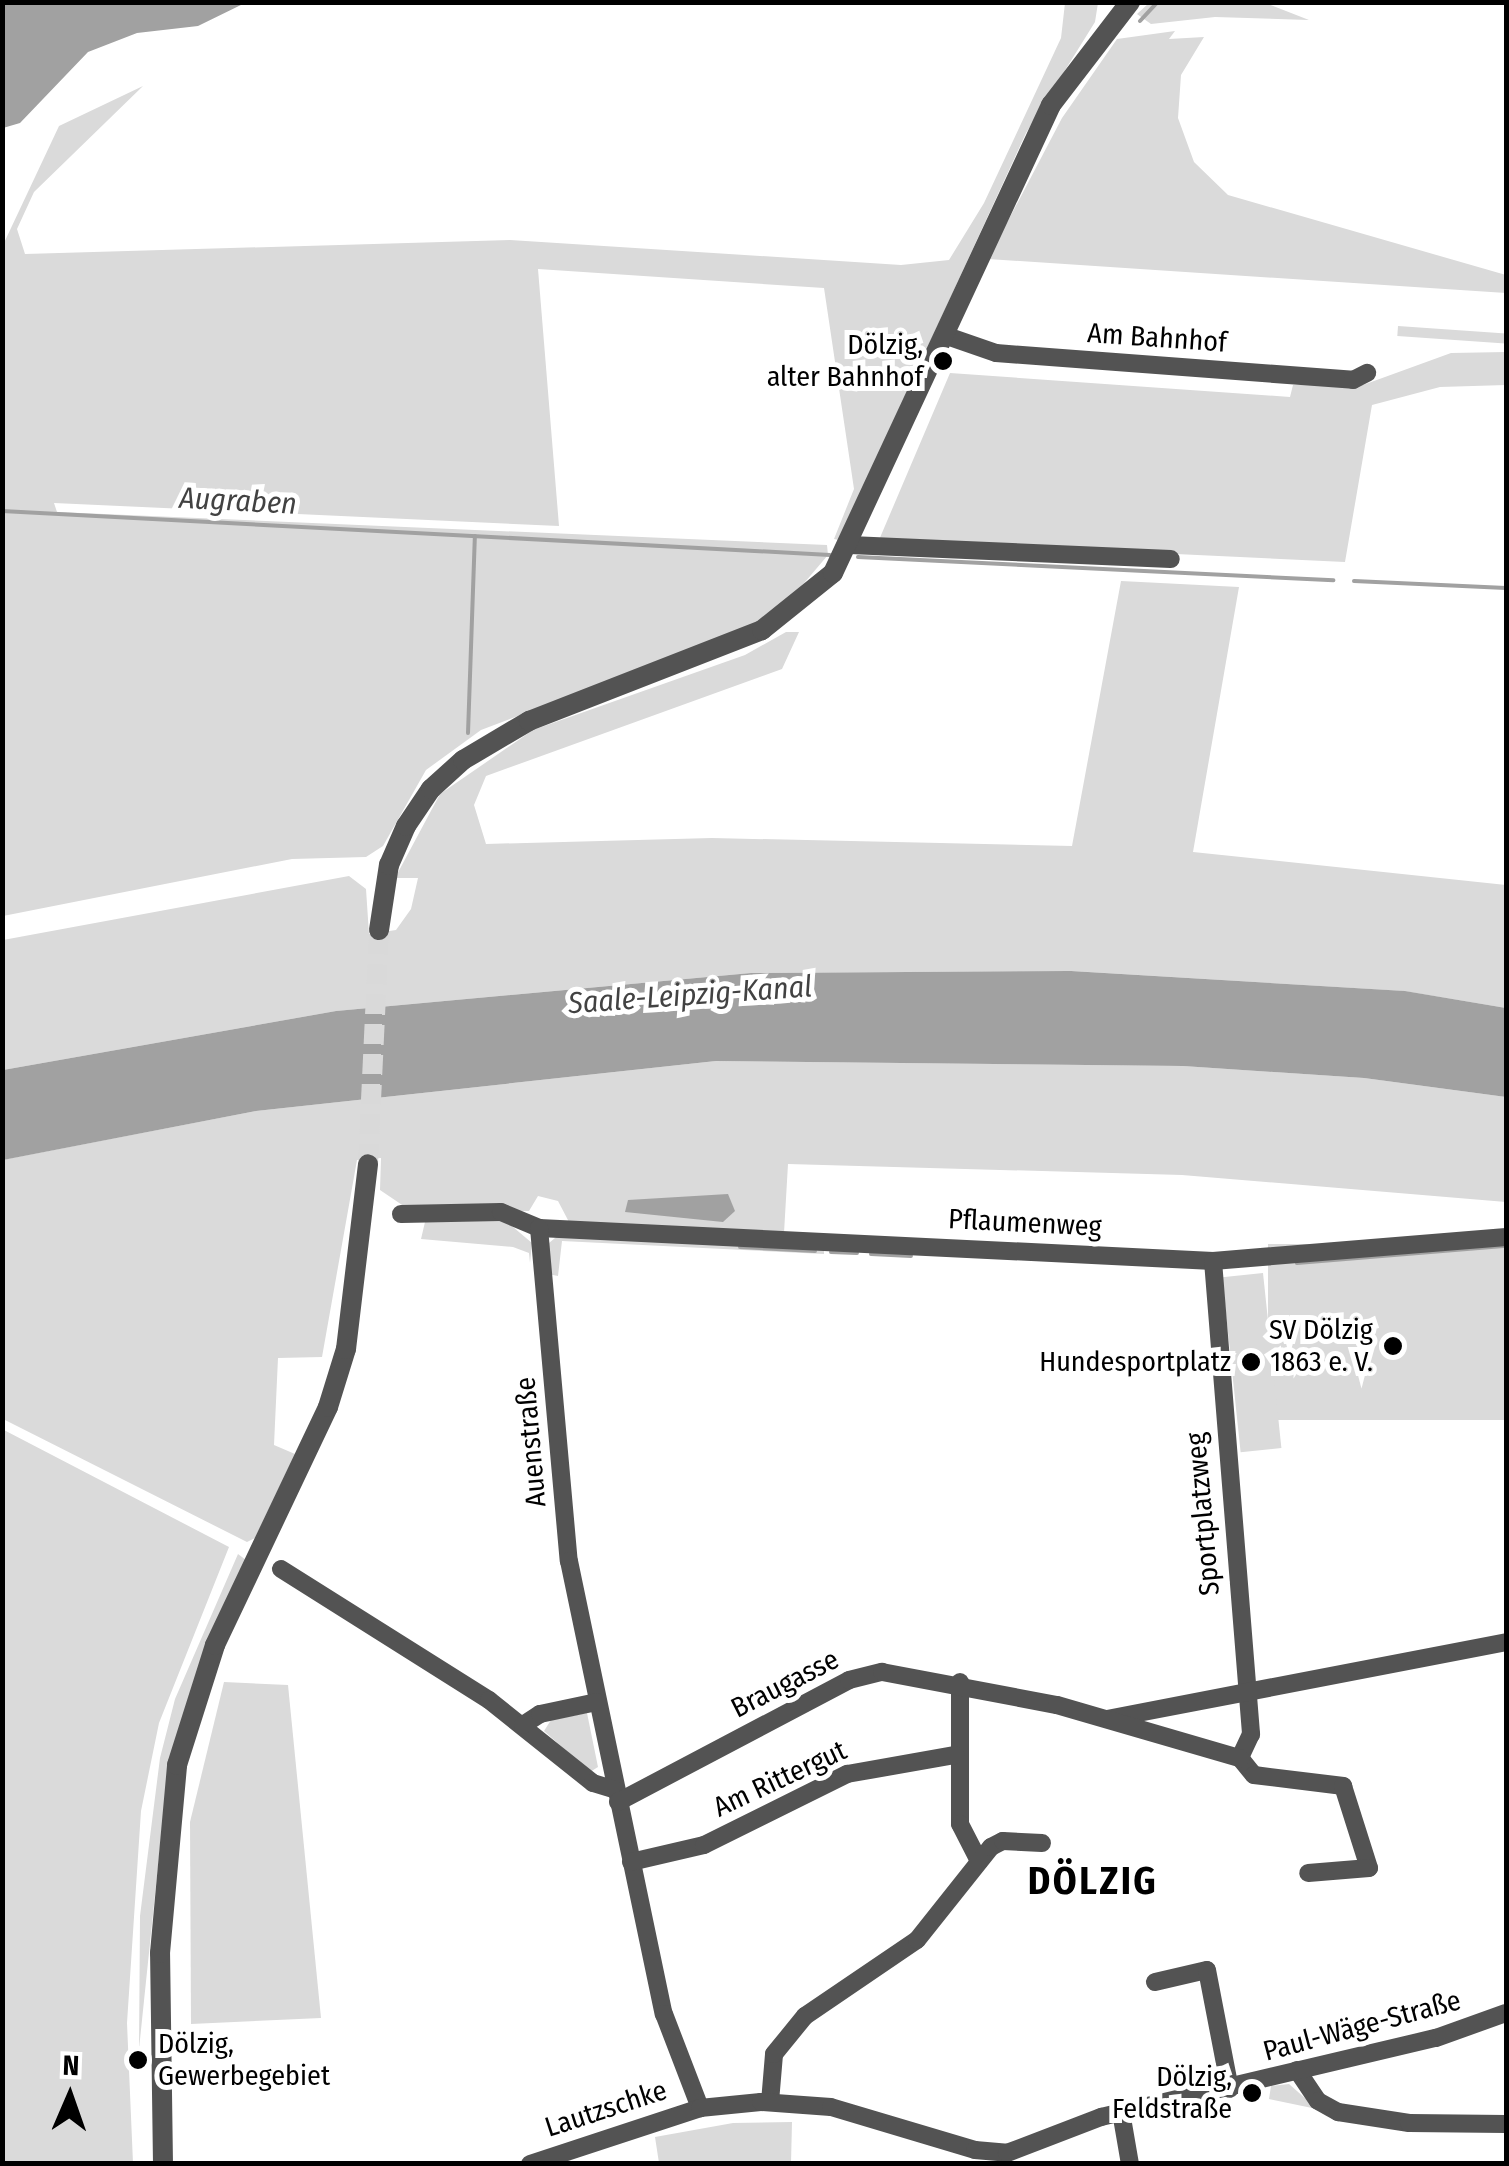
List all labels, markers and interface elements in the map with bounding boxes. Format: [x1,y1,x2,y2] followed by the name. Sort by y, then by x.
[1086,316,1228,360] street label: Am Bahnhof
[767,328,923,394] place label: Dölzig, alter Bahnhof
[932,350,954,372] marker: Dölzig, alter Bahnhof
[178,480,298,522] water label: Augraben
[567,969,813,1021] water label: Saale-Leipzig-Kanal
[947,1202,1103,1244] street label: Pflaumenweg
[1269,1313,1373,1379] place label: SV Dölzig 1863 e. V.
[1382,1335,1404,1357] marker: SV Dölzig 1863 e. V.
[1039,1345,1231,1379] place label: Hundesportplatz
[1240,1351,1262,1373] marker: Hundesportplatz
[509,1376,553,1508] street label: Auenstraße
[1179,1431,1227,1597] street label: Sportplatzweg
[726,1643,844,1725] street label: Braugasse
[708,1734,852,1824] street label: Am Rittergut
[1028,1859,1158,1905] district label: DÖLZIG
[1260,1984,1464,2068] street label: Paul-Wäge-Straße
[158,2027,330,2093] place label: Dölzig, Gewerbegebiet
[20,2046,120,2146] north arrow
[62,2049,80,2082] text: N
[127,2049,149,2071] marker: Dölzig, Gewerbegebiet
[1112,2060,1232,2126] place label: Dölzig, Feldstraße
[541,2074,671,2144] street label: Lautzschke
[1241,2082,1263,2104] marker: Dölzig, Feldstraße

